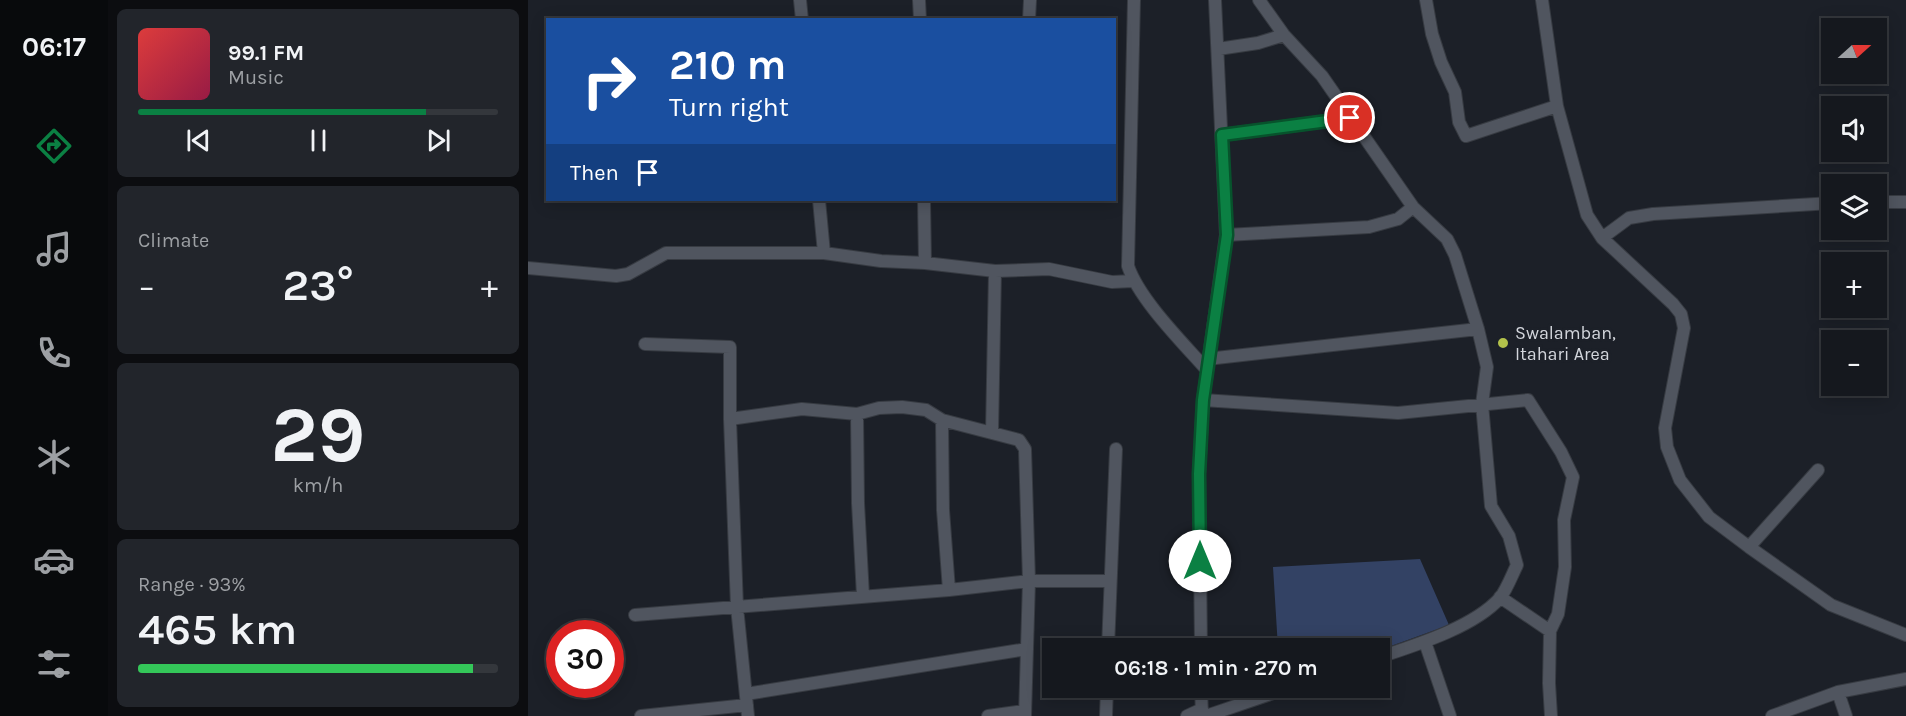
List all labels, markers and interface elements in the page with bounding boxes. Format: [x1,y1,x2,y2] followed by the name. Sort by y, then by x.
[1821,18,1887,84] north arrow
[1821,18,1887,396] map controls
[22,31,86,63] text: 06:17
[228,40,304,66] text: 99.1 FM
[669,40,786,90] text: 210 m
[570,42,648,120] icon: right
[228,66,284,89] text: Music
[669,91,789,123] text: Turn right
[1324,92,1375,143] pin
[1821,96,1887,162] button: sound
[1333,101,1366,134] icon: arrive
[182,124,215,157] icon: previous
[302,124,335,157] icon: pause
[422,124,455,157] icon: next
[33,125,75,167] icon: directions
[631,156,664,189] icon: arrive
[570,160,619,186] text: Then
[1821,174,1887,240] button: layers
[33,228,75,270] icon: music
[138,229,209,252] text: Climate
[1821,252,1887,318] button: +
[282,259,354,311] text: 23°
[138,267,155,305] text: −
[481,267,498,305] text: +
[1515,322,1616,365] place label: Swalamban, Itahari Area
[1821,330,1887,396] button: −
[33,332,75,374] icon: phone
[1496,336,1510,350] marker: Swalamban, Itahari Area
[271,389,365,481] text: 29
[33,436,75,478] icon: climate
[293,474,343,497] text: km/h
[1168,529,1232,593] position arrow
[33,539,75,581] icon: car
[138,573,246,596] text: Range · 93%
[138,603,297,655] text: 465 km
[546,620,624,698] speed limit sign: 30
[33,643,75,685] icon: filters
[1114,655,1318,681] text: 06:18 · 1 min · 270 m

